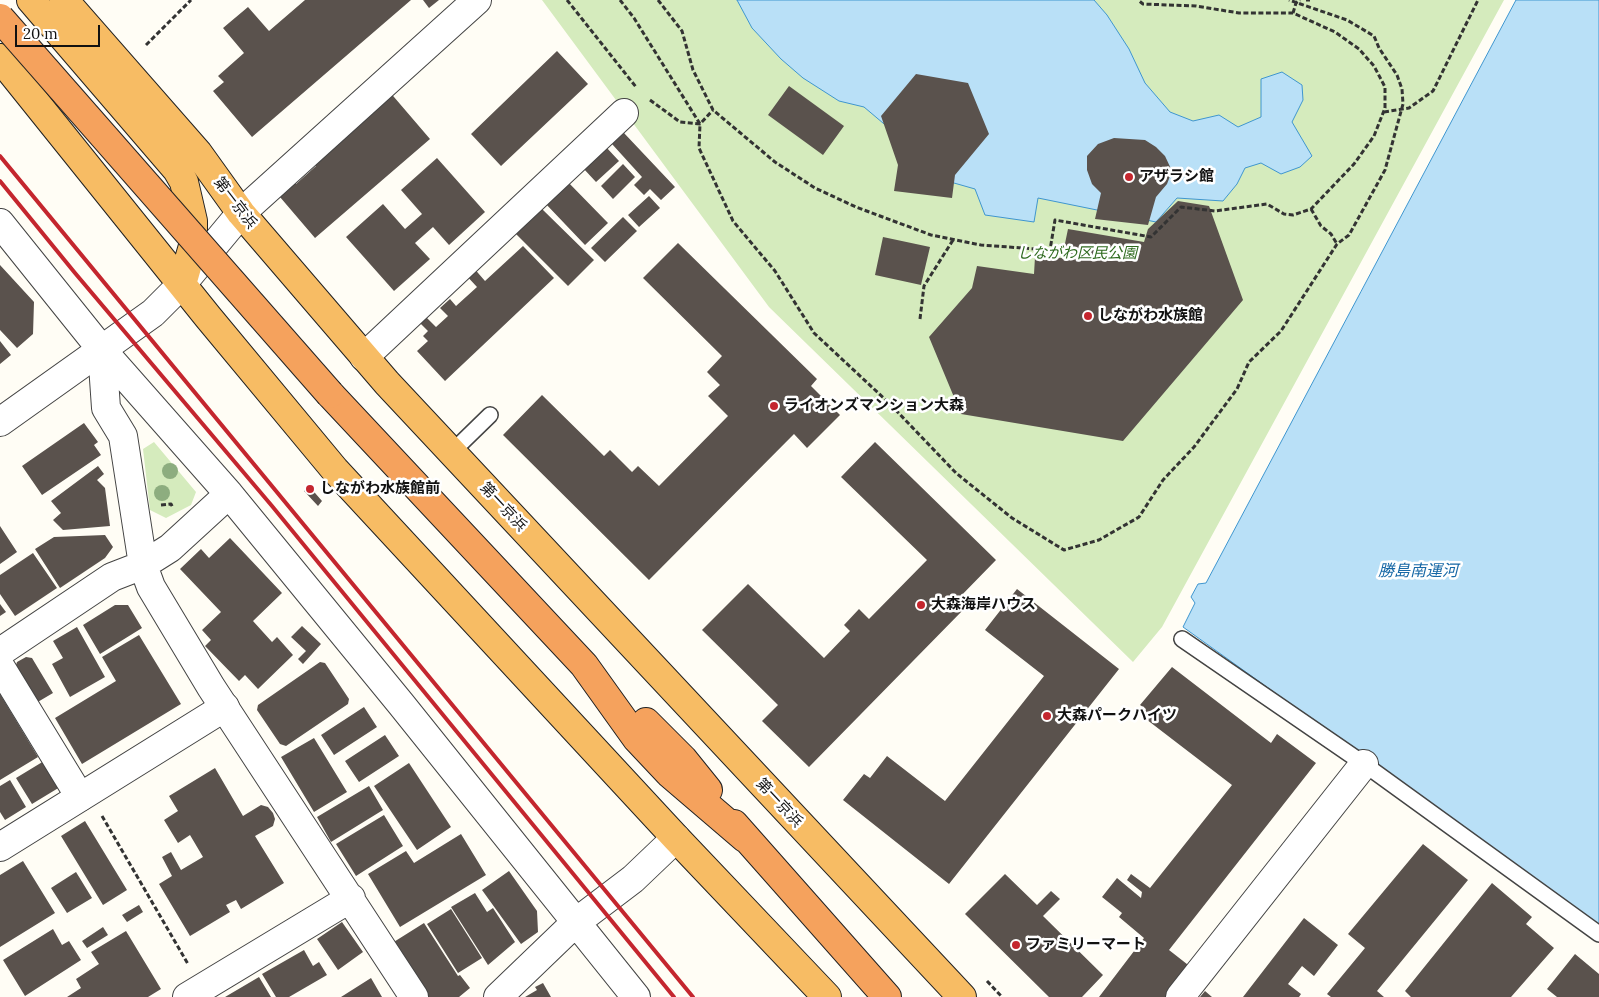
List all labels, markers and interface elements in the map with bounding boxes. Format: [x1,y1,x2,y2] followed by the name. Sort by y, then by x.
[18,15,102,47] scale bar
[23,24,58,43] text: 20 m
[1139,168,1214,186] place label: アザラシ館
[1123,171,1135,183] marker: アザラシ館
[210,174,260,232] street label: 第一京浜
[1017,245,1137,263] park label: しながわ区民公園
[1098,307,1203,325] place label: しながわ水族館
[1082,310,1094,322] marker: しながわ水族館
[784,397,964,415] place label: ライオンズマンション大森
[768,400,780,412] marker: ライオンズマンション大森
[476,479,530,535] street label: 第一京浜
[320,480,440,498] place label: しながわ水族館前
[304,483,316,495] marker: しながわ水族館前
[1378,561,1458,581] water label: 勝島南運河
[931,596,1036,614] place label: 大森海岸ハウス
[915,599,927,611] marker: 大森海岸ハウス
[1057,707,1177,725] place label: 大森パークハイツ
[1041,710,1053,722] marker: 大森パークハイツ
[752,775,806,831] street label: 第一京浜
[1026,936,1146,954] place label: ファミリーマート
[1010,939,1022,951] marker: ファミリーマート

